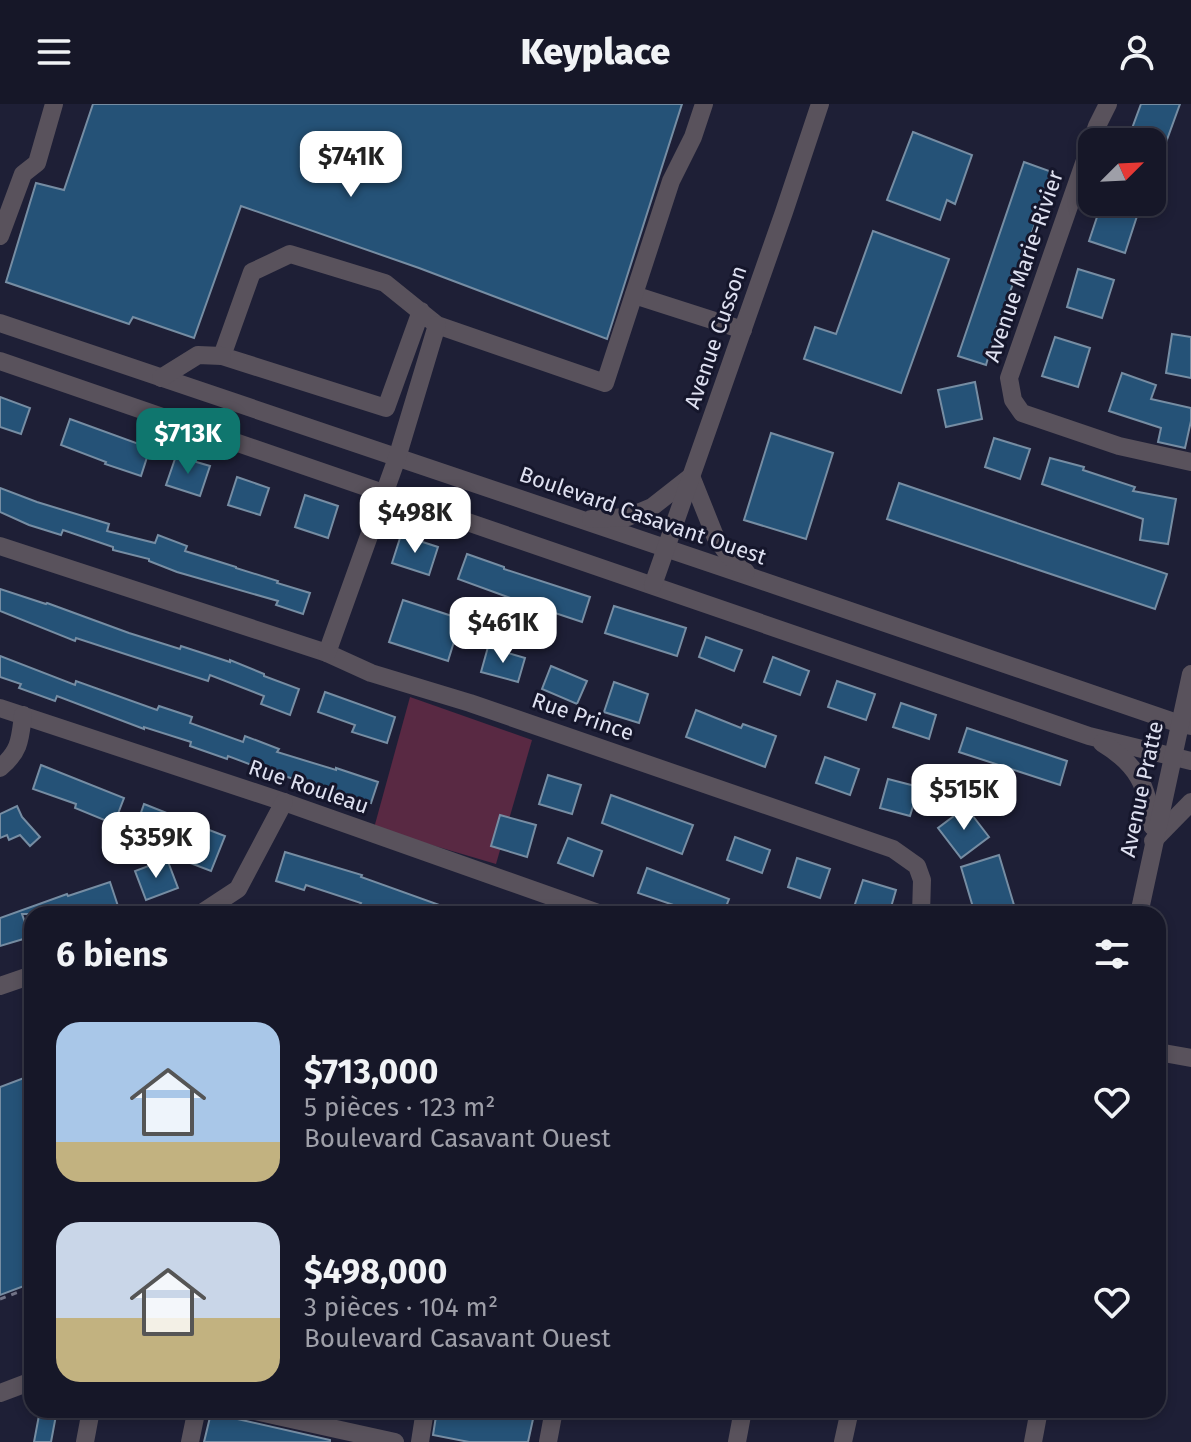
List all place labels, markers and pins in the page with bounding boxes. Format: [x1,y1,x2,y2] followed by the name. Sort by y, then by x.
[295,131,407,199] pin: $741K
[132,408,244,476] pin: $713K
[359,487,471,555] pin: $498K
[447,597,559,665] pin: $461K
[908,764,1020,832] pin: $515K
[100,812,212,880] pin: $359K

